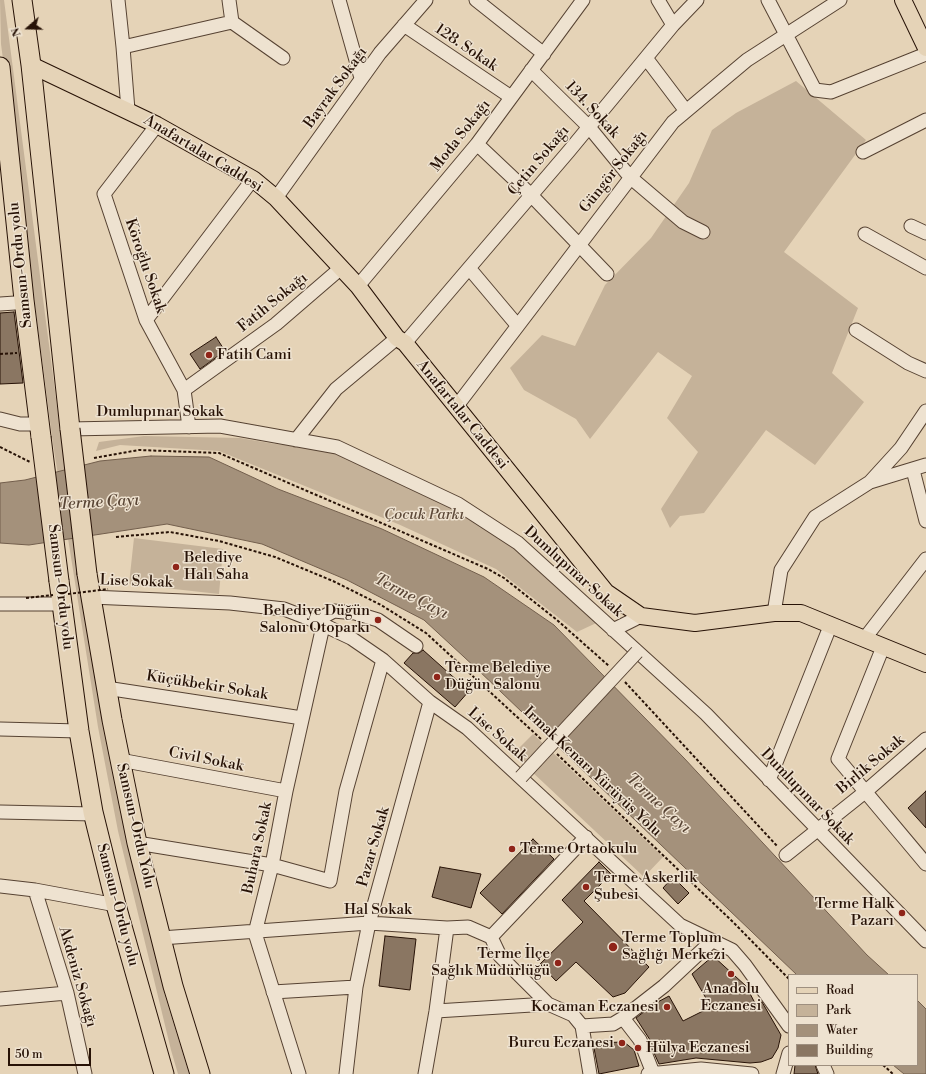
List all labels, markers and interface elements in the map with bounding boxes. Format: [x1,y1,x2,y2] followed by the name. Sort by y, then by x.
[8,8,48,48] north arrow
[431,20,501,76] street label: 128. Sokak
[9,26,25,39] text: N
[301,44,371,132] street label: Bayrak Sokağı
[561,78,623,142] street label: 134. Sokak
[427,96,495,176] street label: Moda Sokağı
[140,111,266,197] street label: Anafartalar Caddesi
[505,122,573,200] street label: Çetin Sokağı
[576,127,652,217] street label: Güngör Sokağı
[5,201,37,329] street label: Samsun-Ordu yolu
[120,216,170,316] street label: Köroğlu Sokak
[235,269,311,337] street label: Fatih Sokağı
[217,346,292,364] place label: Fatih Cami
[204,350,214,360] marker: Fatih Cami
[412,357,512,473] street label: Anafartalar Caddesi
[97,403,223,421] street label: Dumlupınar Sokak
[58,491,140,515] water label: Terme Çayı
[384,506,464,524] park label: Çocuk Parkı
[43,523,77,651] street label: Samsun-Ordu yolu
[520,523,626,621] street label: Dumlupınar Sokak
[184,549,249,584] place label: Belediye Halı Saha
[171,562,181,572] marker: Belediye Halı Saha
[371,570,451,624] water label: Terme Çayı
[99,572,173,592] street label: Lise Sokak
[260,602,370,637] place label: Belediye Düğün Salonu Otoparkı
[373,615,383,625] marker: Belediye Düğün Salonu Otoparkı
[445,659,551,694] place label: Terme Belediye Düğün Salonu
[145,667,269,705] street label: Küçükbekir Sokak
[432,672,442,682] marker: Terme Belediye Düğün Salonu
[519,703,665,841] street label: Irmak Kenarı Yürüyüş Yolu
[464,704,530,766] street label: Lise Sokak
[833,731,909,799] street label: Birlik Sokak
[167,744,245,776] street label: Civil Sokak
[756,745,858,849] street label: Dumlupınar Sokak
[112,762,158,890] street label: Samsun-Ordu Yolu
[622,770,694,838] water label: Terme Çayı
[239,800,277,896] street label: Buhara Sokak
[354,805,394,889] street label: Pazar Sokak
[520,840,637,858] place label: Terme Ortaokulu
[92,842,142,968] street label: Samsun-Ordu yolu
[507,844,517,854] marker: Terme Ortaokulu
[594,869,697,904] place label: Terme Askerlik Şubesi
[581,882,591,892] marker: Terme Askerlik Şubesi
[815,895,894,930] place label: Terme Halk Pazarı
[344,901,412,919] street label: Hal Sokak
[897,908,907,918] marker: Terme Halk Pazarı
[54,925,100,1029] street label: Akdeniz Sokağı
[622,929,726,964] place label: Terme Toplum Sağlığı Merkezi
[607,941,619,953] marker: Terme Toplum Sağlığı Merkezi
[431,945,550,980] place label: Terme İlçe Sağlık Müdürlüğü
[553,958,563,968] marker: Terme İlçe Sağlık Müdürlüğü
[726,969,736,979] marker: Anadolu Eczanesi
[788,974,918,1066] legend
[701,980,761,1015] place label: Anadolu Eczanesi
[826,983,854,998] text: Road
[531,998,659,1016] place label: Kocaman Eczanesi
[662,1002,672,1012] marker: Kocaman Eczanesi
[826,1003,851,1018] text: Park
[826,1023,858,1038] text: Water
[509,1034,614,1052] place label: Burcu Eczanesi
[617,1038,627,1048] marker: Burcu Eczanesi
[646,1039,750,1057] place label: Hülya Eczanesi
[10,1040,93,1066] scale bar
[633,1043,643,1053] marker: Hülya Eczanesi
[826,1043,873,1058] text: Building
[15,1047,43,1062] text: 50 m

